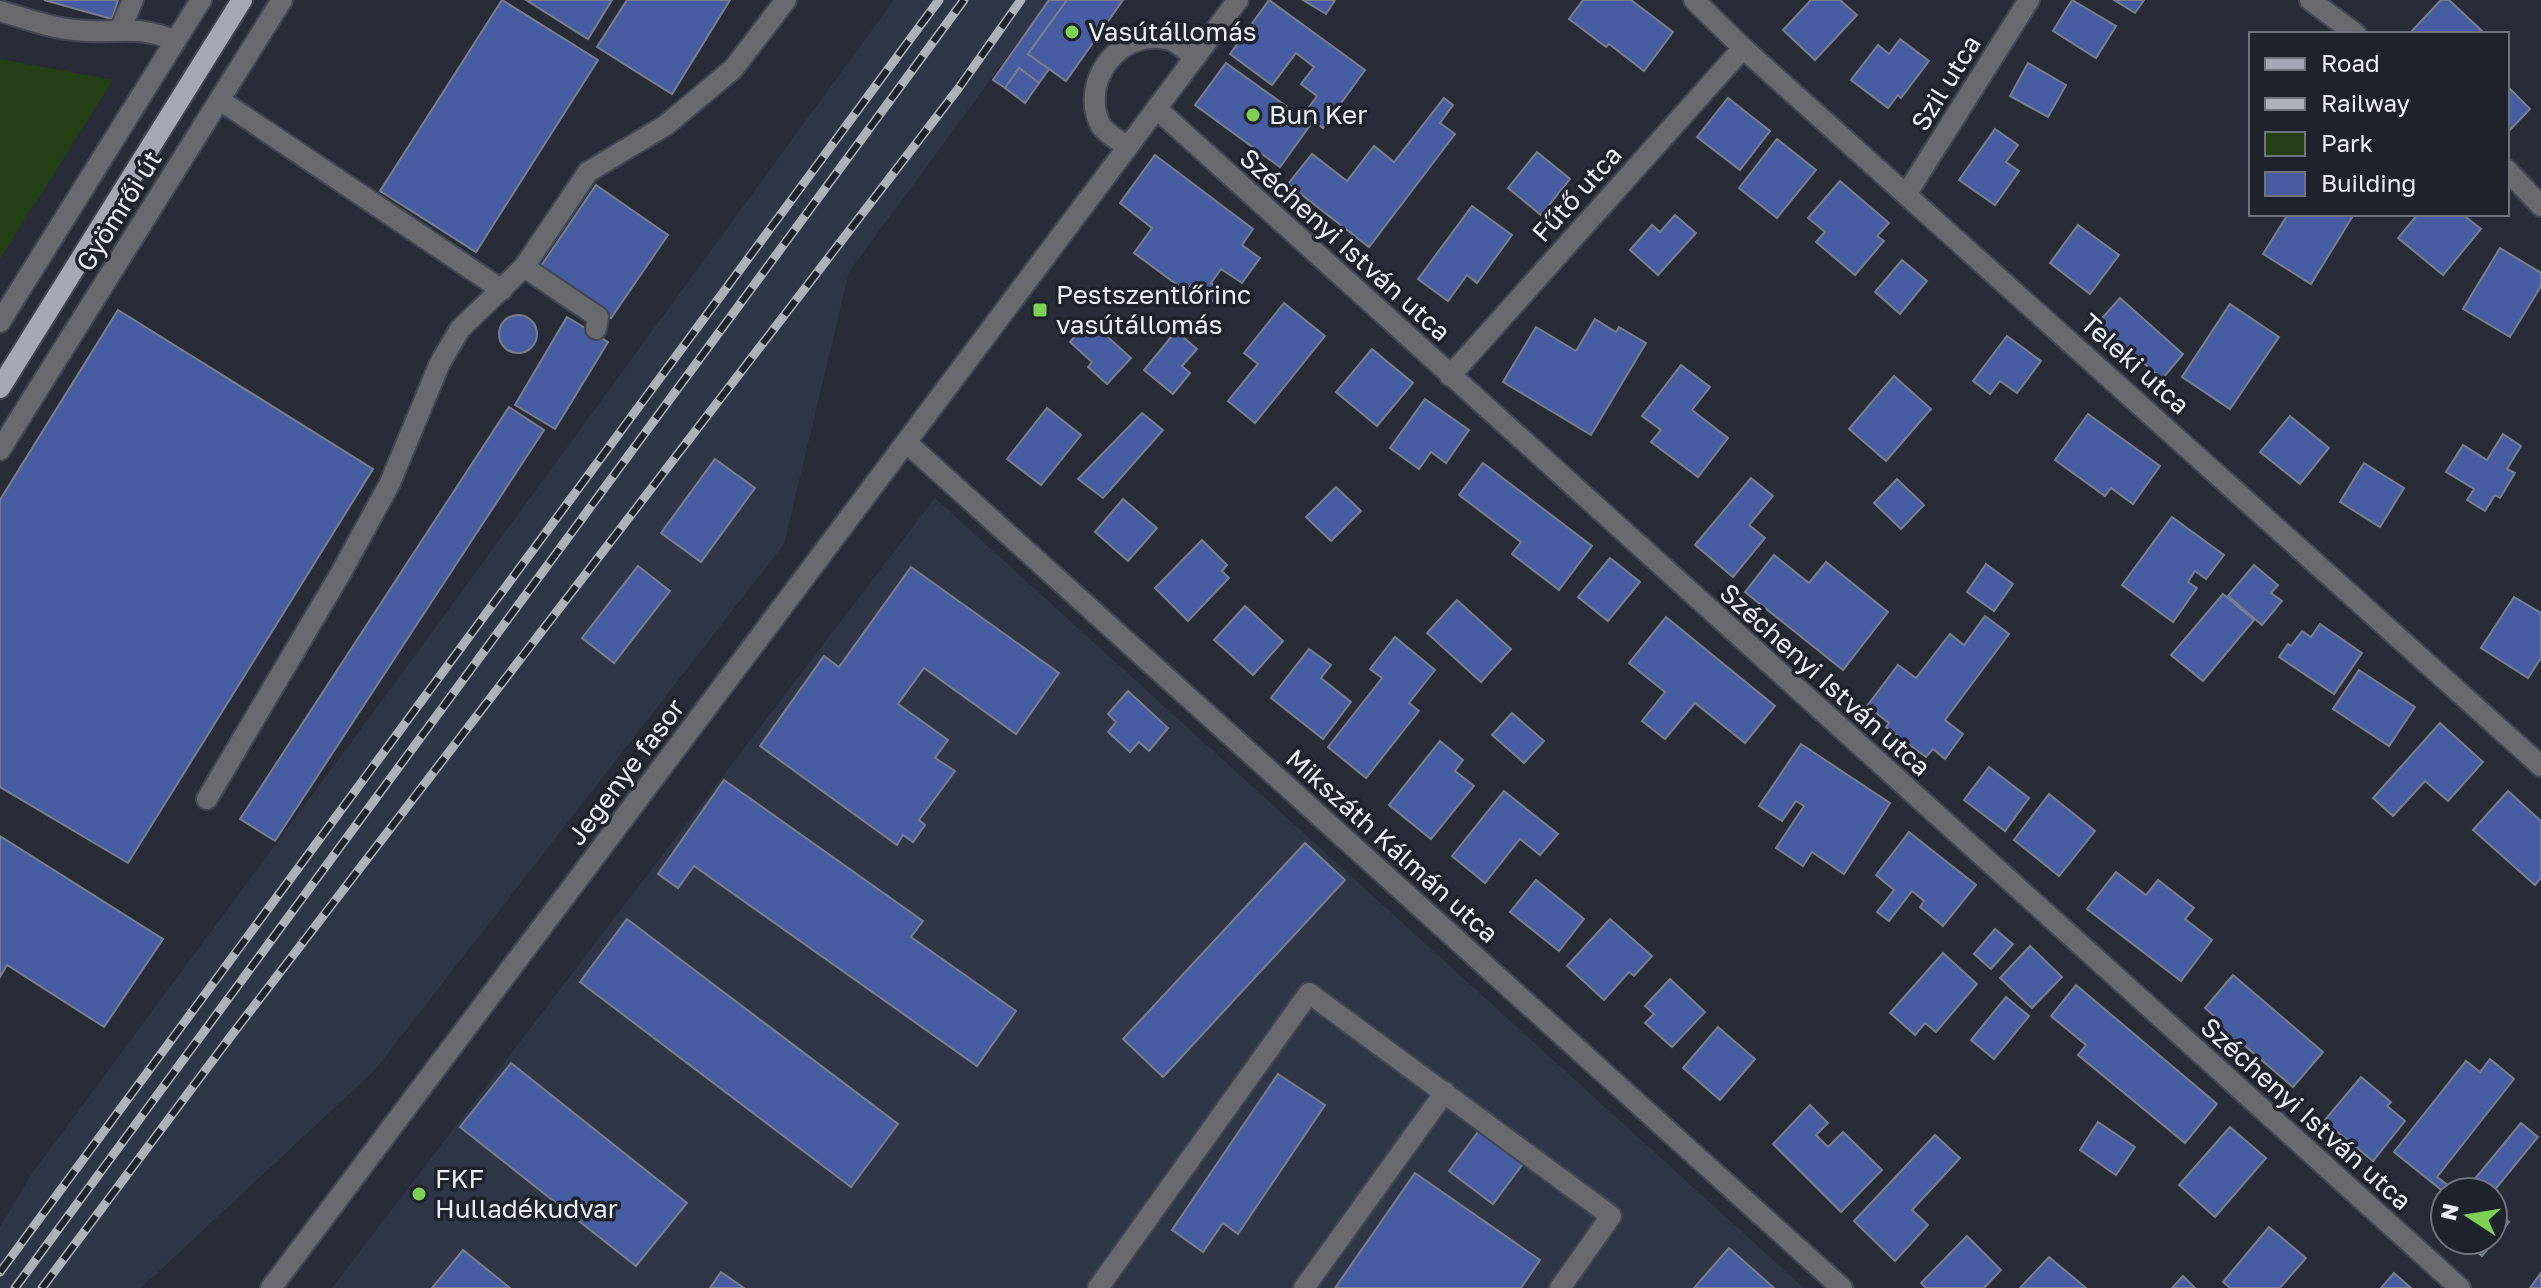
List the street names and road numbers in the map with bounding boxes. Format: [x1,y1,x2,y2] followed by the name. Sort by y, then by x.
[1904,29,1987,136] street label: Szil utca
[1525,139,1628,248] street label: Fűtő utca
[1234,142,1457,347] street label: Széchenyi István utca
[69,145,168,277] street label: Gyömrői út
[2075,307,2196,420] street label: Teleki utca
[1714,577,1937,782] street label: Széchenyi István utca
[561,693,691,851] street label: Jegenye fasor
[1280,742,1505,949] street label: Mikszáth Kálmán utca
[2195,1011,2418,1216] street label: Széchenyi István utca

